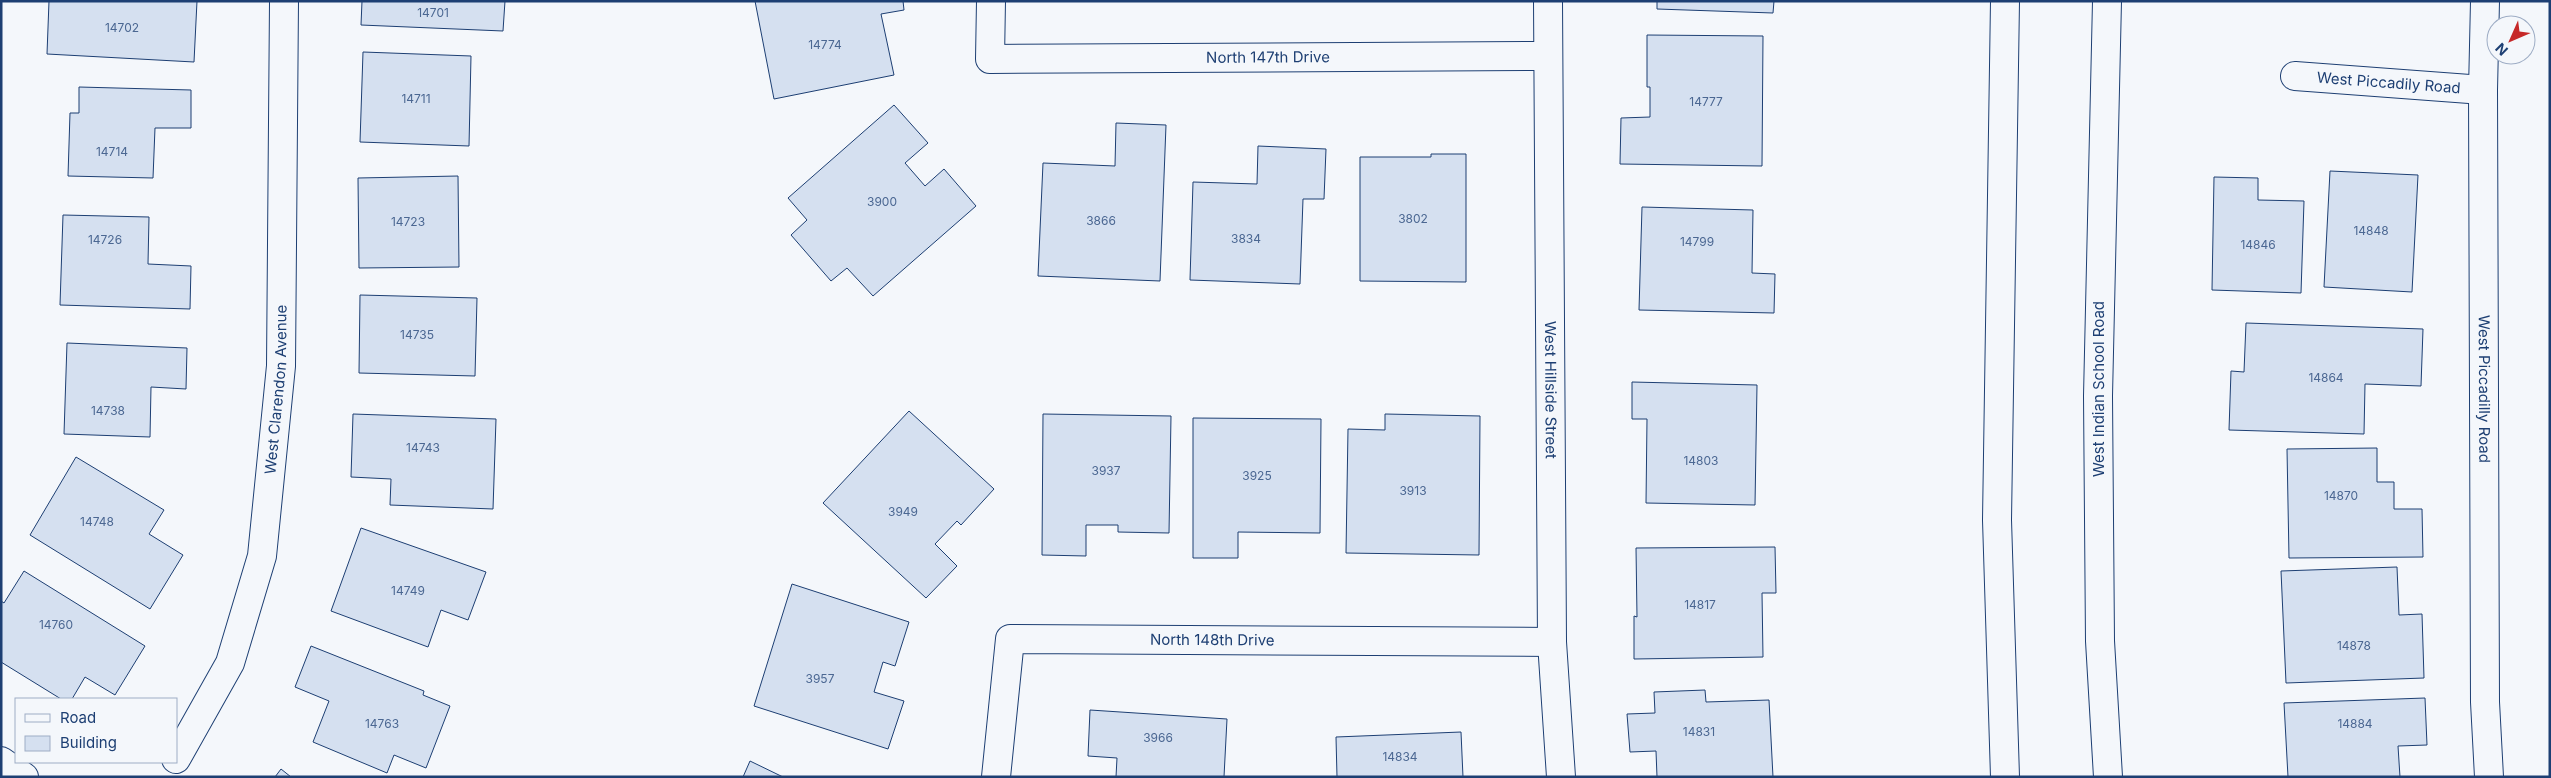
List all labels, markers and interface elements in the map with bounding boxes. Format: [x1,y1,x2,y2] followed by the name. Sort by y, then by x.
[417,5,449,20] house number: 14701
[2486,15,2536,65] north arrow
[105,20,139,35] house number: 14702
[808,37,842,52] house number: 14774
[2492,40,2511,59] text: N
[1206,47,1330,67] street label: North 147th Drive
[2316,68,2461,97] street label: West Piccadily Road
[401,91,431,106] house number: 14711
[1689,94,1723,109] house number: 14777
[96,144,128,159] house number: 14714
[867,194,897,209] house number: 3900
[1398,211,1428,226] house number: 3802
[1086,213,1116,228] house number: 3866
[391,214,425,229] house number: 14723
[2353,223,2389,238] house number: 14848
[1231,231,1261,246] house number: 3834
[88,232,122,247] house number: 14726
[1680,234,1714,249] house number: 14799
[2240,237,2276,252] house number: 14846
[2089,301,2108,477] street label: West Indian School Road
[260,305,291,475] street label: West Clarendon Avenue
[2475,315,2494,463] street label: West Piccadilly Road
[1541,321,1561,459] street label: West Hillside Street
[400,327,434,342] house number: 14735
[2308,370,2344,385] house number: 14864
[91,403,125,418] house number: 14738
[406,440,440,455] house number: 14743
[1683,453,1719,468] house number: 14803
[1091,463,1121,478] house number: 3937
[1242,468,1272,483] house number: 3925
[1399,483,1427,498] house number: 3913
[2324,488,2358,503] house number: 14870
[888,504,918,519] house number: 3949
[80,514,114,529] house number: 14748
[391,583,425,598] house number: 14749
[1684,597,1716,612] house number: 14817
[39,617,73,632] house number: 14760
[1150,630,1275,649] street label: North 148th Drive
[2337,638,2371,653] house number: 14878
[806,671,835,686] house number: 3957
[15,698,178,763] legend
[60,708,96,727] text: Road
[365,716,399,731] house number: 14763
[2337,716,2373,731] house number: 14884
[1683,724,1715,739] house number: 14831
[1143,730,1173,745] house number: 3966
[60,733,117,752] text: Building
[1382,749,1418,764] house number: 14834

